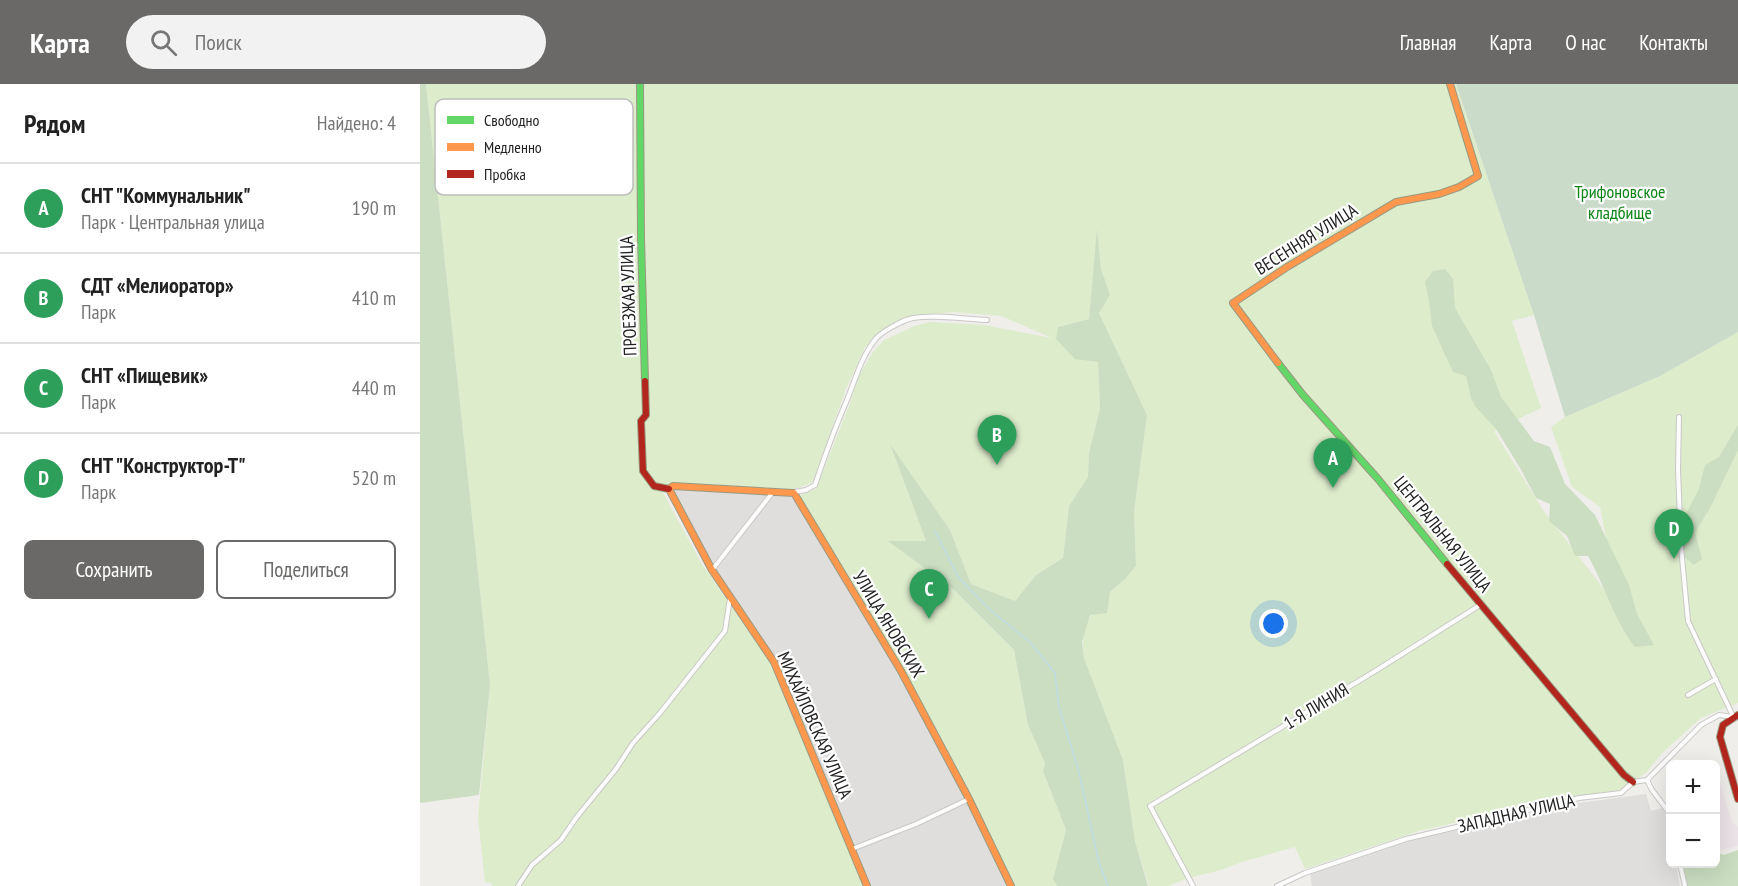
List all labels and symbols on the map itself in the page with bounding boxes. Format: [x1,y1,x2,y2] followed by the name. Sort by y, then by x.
[435,99,633,195] legend
[484,110,539,130] text: Свободно
[484,137,542,157] text: Медленно
[484,164,526,184] text: Пробка
[1574,180,1666,224] park label: Трифоновское кладбище
[1250,198,1362,280] street label: ВЕСЕННЯЯ УЛИЦА
[614,235,642,356] street label: ПРОЕЗЖАЯ УЛИЦА
[978,416,1016,465] pin: B
[1314,438,1352,488] pin: A
[1389,471,1497,597] street label: ЦЕНТРАЛЬНАЯ УЛИЦА
[1654,510,1694,559] pin: D
[848,566,930,682] street label: УЛИЦА ЯНОВСКИХ
[910,570,948,619] pin: C
[1259,609,1288,638] your location
[772,648,858,802] street label: МИХАЙЛОВСКАЯ УЛИЦА
[1279,678,1353,734] street label: 1-Я ЛИНИЯ
[1455,788,1577,838] street label: ЗАПАДНАЯ УЛИЦА

